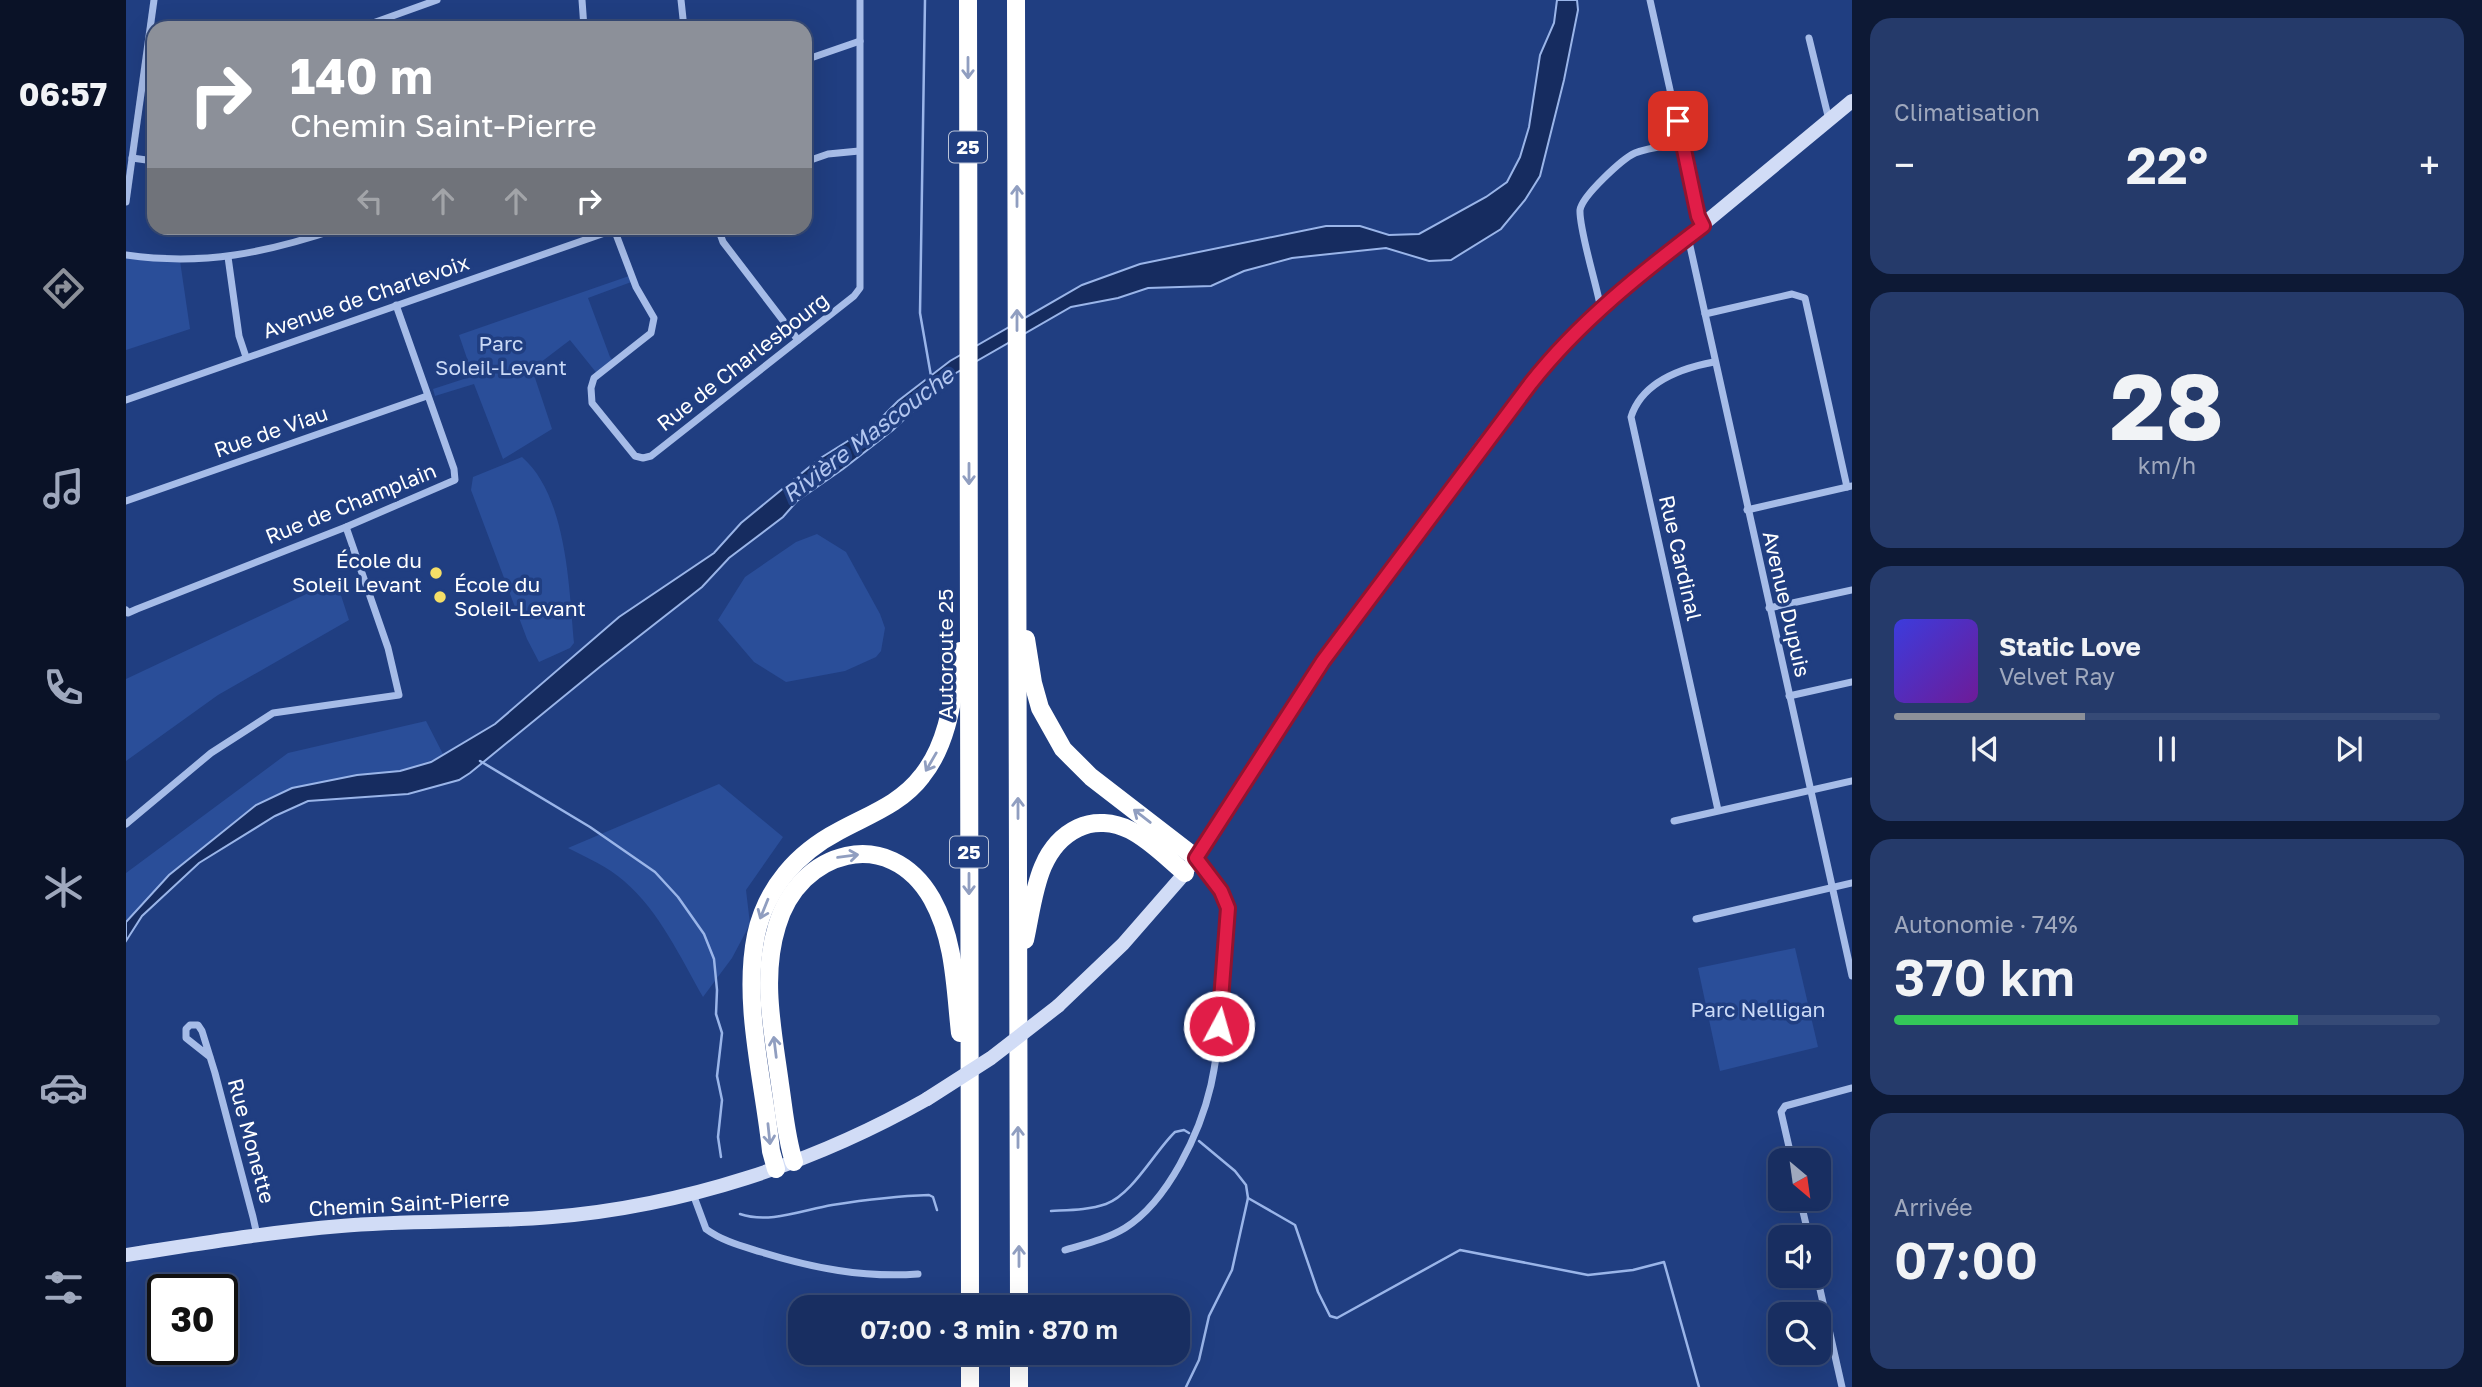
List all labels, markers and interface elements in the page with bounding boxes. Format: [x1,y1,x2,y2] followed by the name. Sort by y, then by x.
[290,46,433,105] text: 140 m
[175,49,266,140] icon: right
[961,56,975,79] one-way arrow
[19,75,107,113] text: 06:57
[1648,91,1708,151] pin
[1894,98,2040,126] text: Climatisation
[1659,102,1697,140] icon: arrive
[290,106,597,144] text: Chemin Saint-Pierre
[949,132,987,162] road number: 25
[2126,133,2208,195] text: 22°
[1894,142,1915,187] text: −
[2419,142,2440,187] text: +
[351,182,389,220] icon: left
[424,182,462,220] icon: ahead
[497,182,535,220] icon: ahead
[570,182,608,220] icon: right
[1010,185,1024,208] one-way arrow
[259,248,473,344] street label: Avenue de Charlevoix
[39,264,88,313] icon: directions
[651,286,833,436] street label: Rue de Charlesbourg
[1010,308,1024,331] one-way arrow
[435,330,567,380] park label: Parc Soleil-Levant
[2110,351,2224,460] text: 28
[776,360,960,508] water label: Rivière Mascouche
[210,399,331,463] street label: Rue de Viau
[2138,451,2196,479] text: km/h
[261,457,440,549] street label: Rue de Champlain
[962,462,976,485] one-way arrow
[39,464,88,513] icon: music
[1654,492,1708,623] street label: Rue Cardinal
[1758,528,1816,679] street label: Avenue Dupuis
[292,547,422,597] place label: École du Soleil Levant
[428,565,444,581] marker: École du Soleil Levant
[454,571,586,621] place label: École du Soleil-Levant
[432,589,448,605] marker: École du Soleil-Levant
[932,589,958,719] street label: Autoroute 25
[1999,631,2141,662] text: Static Love
[1999,662,2115,690] text: Velvet Ray
[39,663,88,712] icon: phone
[1966,730,2004,768] icon: previous
[2148,730,2186,768] icon: pause
[2330,730,2368,768] icon: next
[924,752,938,772] one-way arrow
[1011,797,1025,820] one-way arrow
[1133,809,1152,824] one-way arrow
[950,836,988,867] road number: 25
[836,849,859,862] one-way arrow
[39,863,88,912] icon: climate
[962,873,976,896] one-way arrow
[757,898,770,919] one-way arrow
[1894,910,2078,938] text: Autonomie · 74%
[1894,945,2075,1007] text: 370 km
[1182,989,1256,1063] position arrow
[1691,996,1826,1022] park label: Parc Nelligan
[769,1036,782,1059] one-way arrow
[39,1063,88,1112] icon: car
[223,1075,281,1206] street label: Rue Monette
[763,1122,776,1145] one-way arrow
[1011,1125,1025,1148] one-way arrow
[1768,1148,1830,1211] north arrow
[1768,1148,1831,1365] map controls
[308,1185,510,1221] street label: Chemin Saint-Pierre
[1894,1193,1973,1221] text: Arrivée
[1768,1225,1831,1288] button: sound
[1894,1228,2038,1290] text: 07:00
[1012,1245,1026,1268] one-way arrow
[39,1263,88,1312] icon: filters
[147,1274,238,1365] speed limit sign: 30
[1768,1302,1831,1365] button: search
[860,1314,1118,1345] text: 07:00 · 3 min · 870 m

